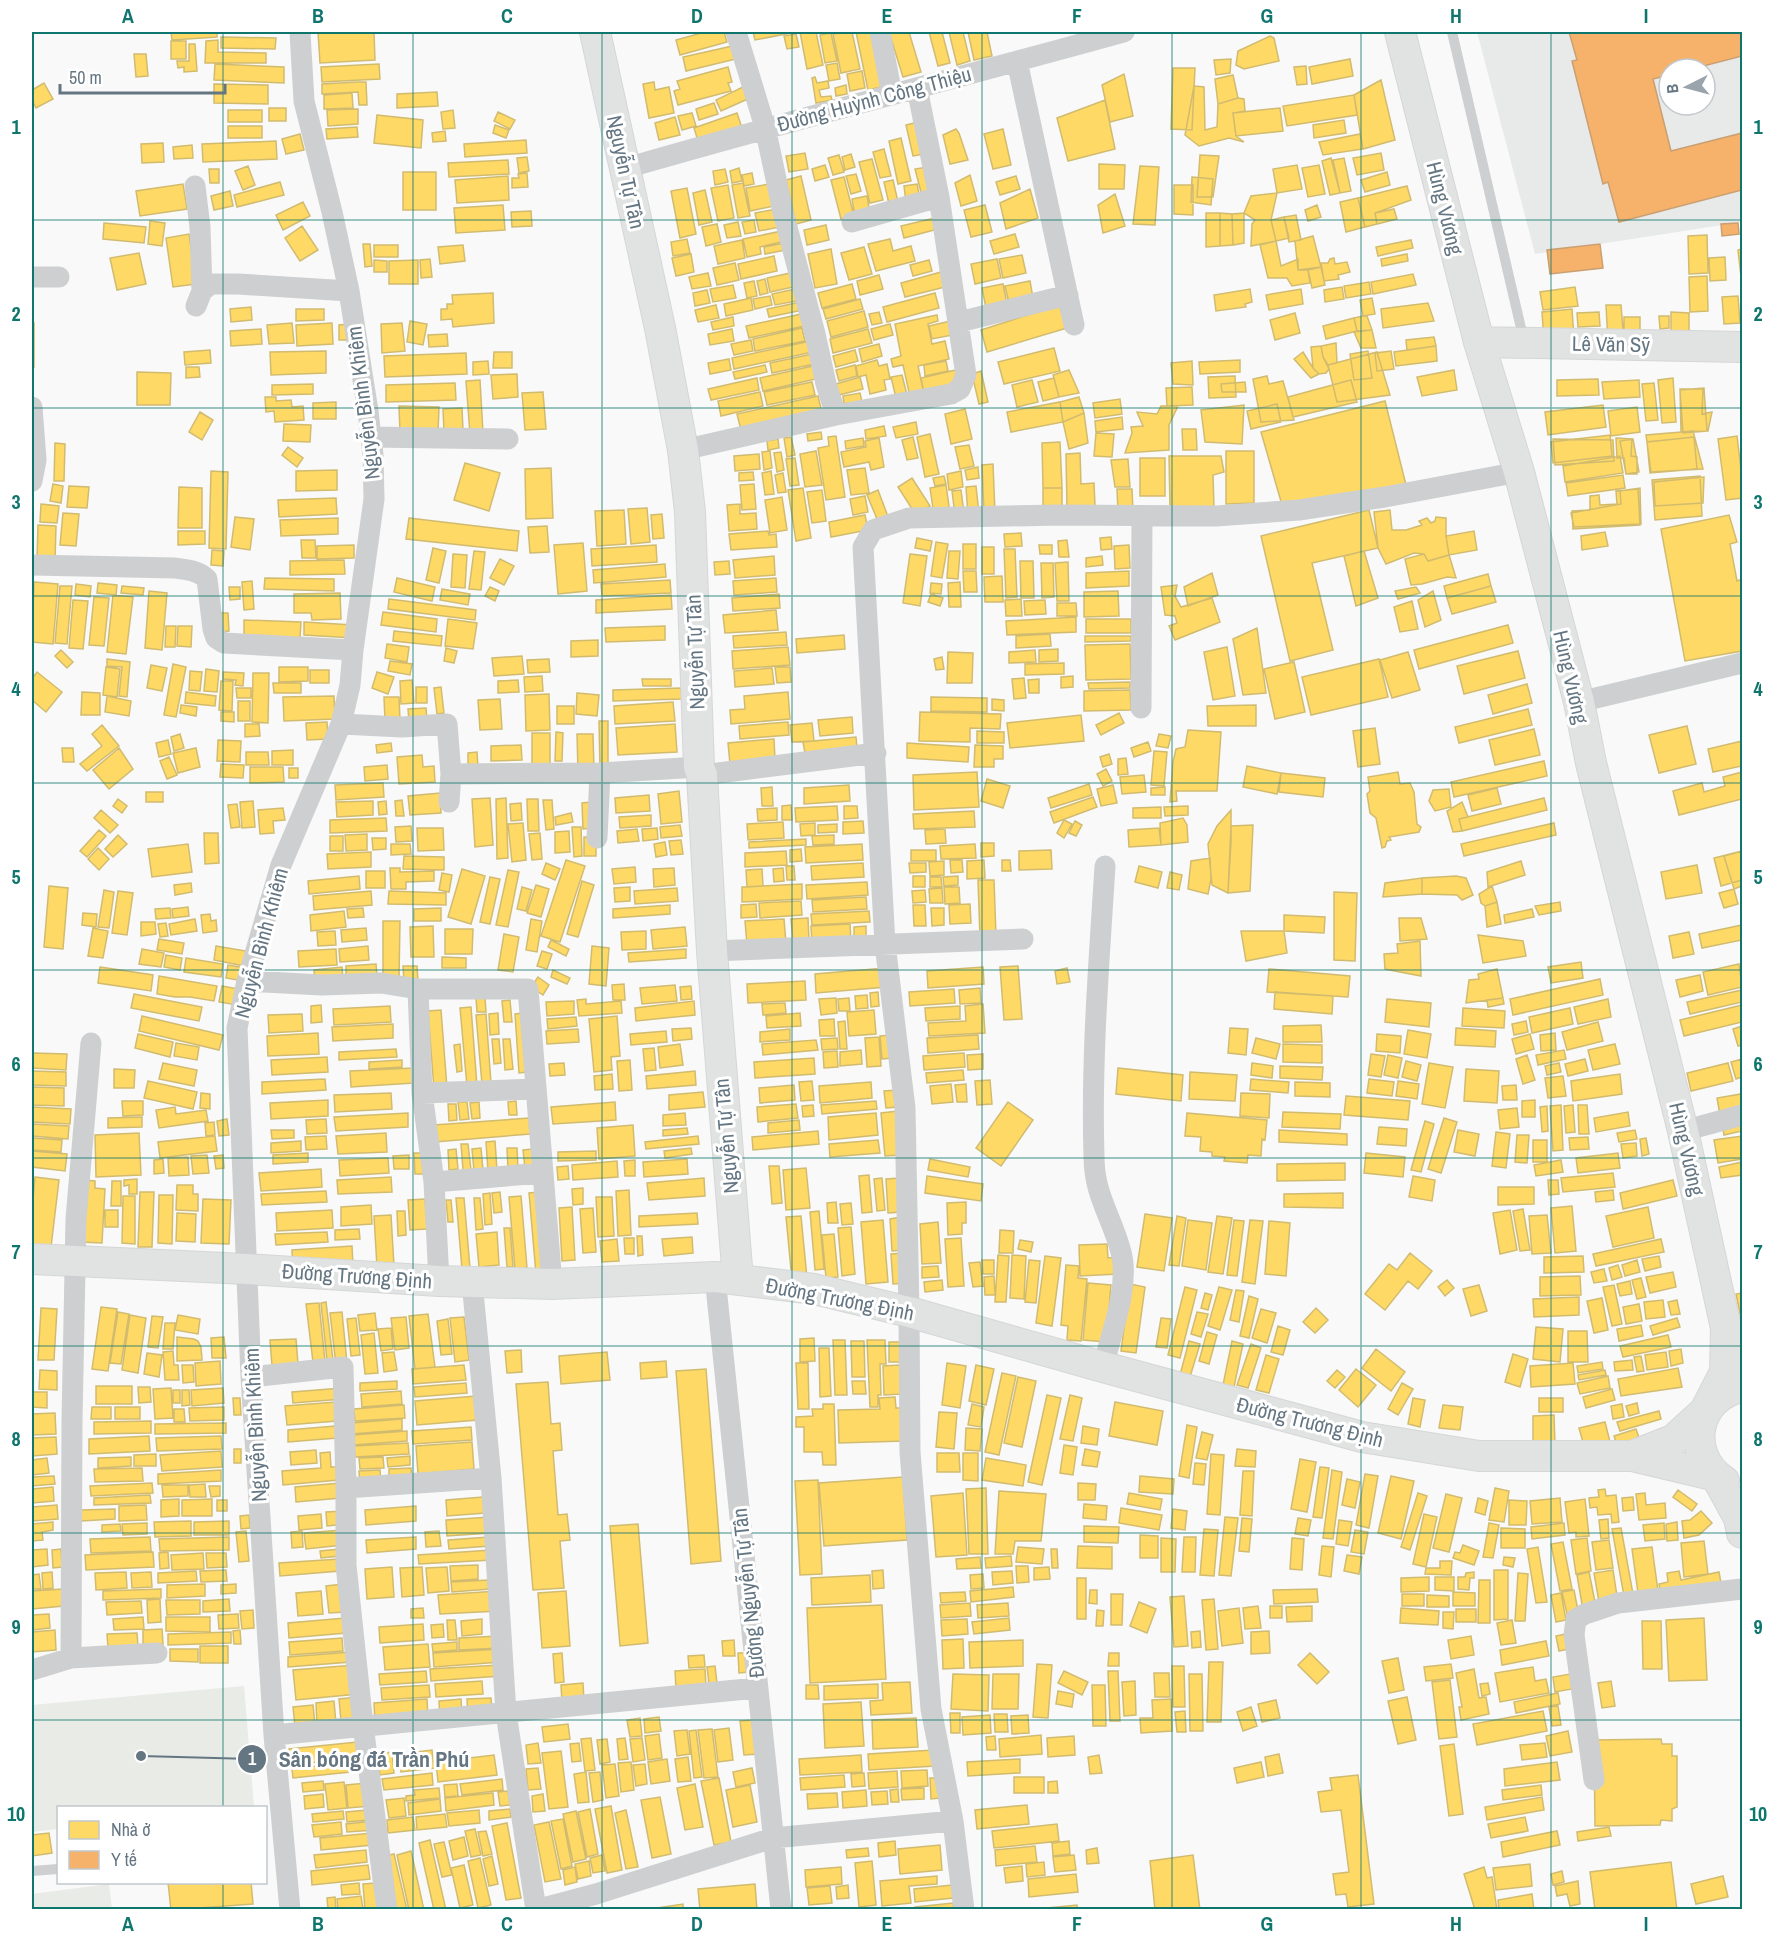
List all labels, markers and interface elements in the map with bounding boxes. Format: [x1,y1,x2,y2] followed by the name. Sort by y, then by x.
[122,2,134,29] text: A
[312,2,324,29] text: B
[501,2,513,29] text: C
[691,2,703,29] text: D
[882,2,893,29] text: E
[1072,2,1082,29] text: F
[1261,2,1273,29] text: G
[1450,2,1462,29] text: H
[1644,2,1648,29] text: I
[60,57,225,95] scale bar
[1657,57,1717,117] north arrow
[774,59,974,139] street label: Đường Huỳnh Công Thiệu
[69,65,102,90] text: 50 m
[1661,83,1684,94] text: B
[11,113,21,140] text: 1
[600,113,652,231] street label: Nguyễn Tự Tân
[1753,113,1763,140] text: 1
[1419,158,1471,258] street label: Hùng Vương
[11,300,21,327] text: 2
[1753,300,1763,327] text: 2
[339,325,387,481] street label: Nguyễn Bình Khiêm
[1572,329,1651,359] street label: Lê Văn Sỹ
[11,488,21,515] text: 3
[1753,488,1763,515] text: 3
[679,594,711,710] street label: Nguyễn Tự Tân
[1546,627,1596,727] street label: Hùng Vương
[11,675,21,702] text: 4
[1753,675,1763,702] text: 4
[11,863,21,890] text: 5
[1753,863,1763,890] text: 5
[227,865,295,1021] street label: Nguyễn Bình Khiêm
[11,1050,21,1077] text: 6
[1753,1050,1763,1077] text: 6
[707,1077,745,1195] street label: Nguyễn Tự Tân
[1662,1099,1712,1199] street label: Hùng Vương
[11,1238,21,1265] text: 7
[1753,1238,1763,1265] text: 7
[281,1256,433,1296] street label: Đường Trương Định
[763,1270,917,1328] street label: Đường Trương Định
[236,1347,274,1503] street label: Nguyễn Bình Khiêm
[1234,1390,1386,1454] street label: Đường Trương Định
[11,1425,21,1452] text: 8
[1753,1425,1763,1452] text: 8
[725,1507,771,1679] street label: Đường Nguyễn Tự Tân
[11,1613,21,1640] text: 9
[1753,1613,1763,1640] text: 9
[237,1739,482,1779] callout: Sân bóng đá Trần Phú
[279,1744,469,1774] text: Sân bóng đá Trần Phú
[248,1746,257,1771] text: 1
[7,1800,25,1827] text: 10
[1749,1800,1767,1827] text: 10
[57,1806,267,1884] legend
[111,1817,150,1842] text: Nhà ở
[111,1847,137,1872] text: Y tế
[122,1910,134,1937] text: A
[312,1910,324,1937] text: B
[501,1910,513,1937] text: C
[691,1910,703,1937] text: D
[882,1910,893,1937] text: E
[1072,1910,1082,1937] text: F
[1261,1910,1273,1937] text: G
[1450,1910,1462,1937] text: H
[1644,1910,1648,1937] text: I

